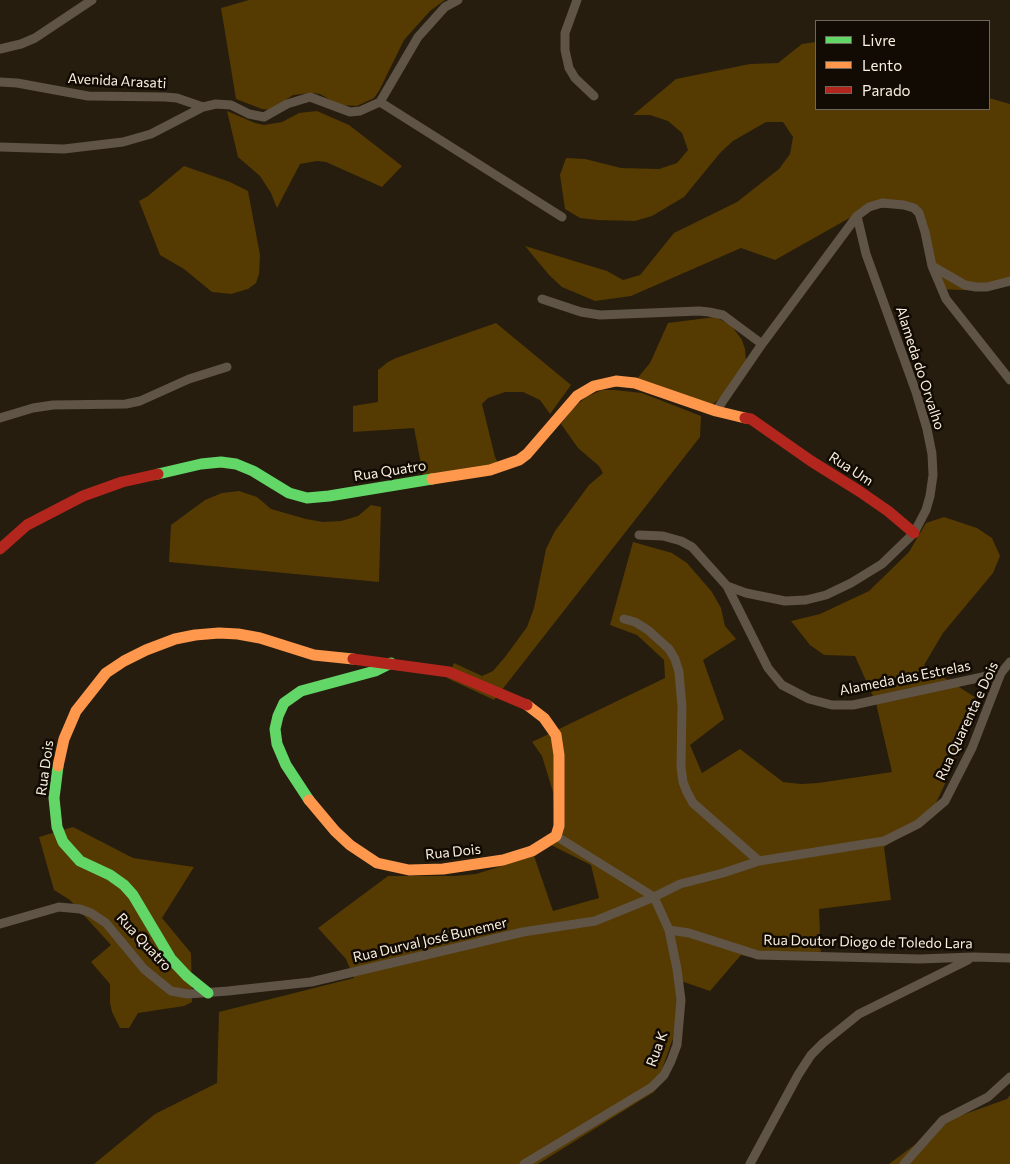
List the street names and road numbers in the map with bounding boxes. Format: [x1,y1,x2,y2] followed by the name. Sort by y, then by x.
[67,70,167,92] street label: Avenida Arasati
[892,304,948,432] street label: Alameda do Orvalho
[826,448,876,490] street label: Rua Um
[353,457,427,485] street label: Rua Quatro
[838,657,972,699] street label: Alameda das Estrelas
[932,659,1002,783] street label: Rua Quarenta e Dois
[33,739,57,797] street label: Rua Dois
[424,841,482,863] street label: Rua Dois
[113,910,175,974] street label: Rua Quatro
[351,914,509,966] street label: Rua Durval José Bunemer
[763,932,973,952] street label: Rua Doutor Diogo de Toledo Lara
[643,1029,671,1069] street label: Rua K

